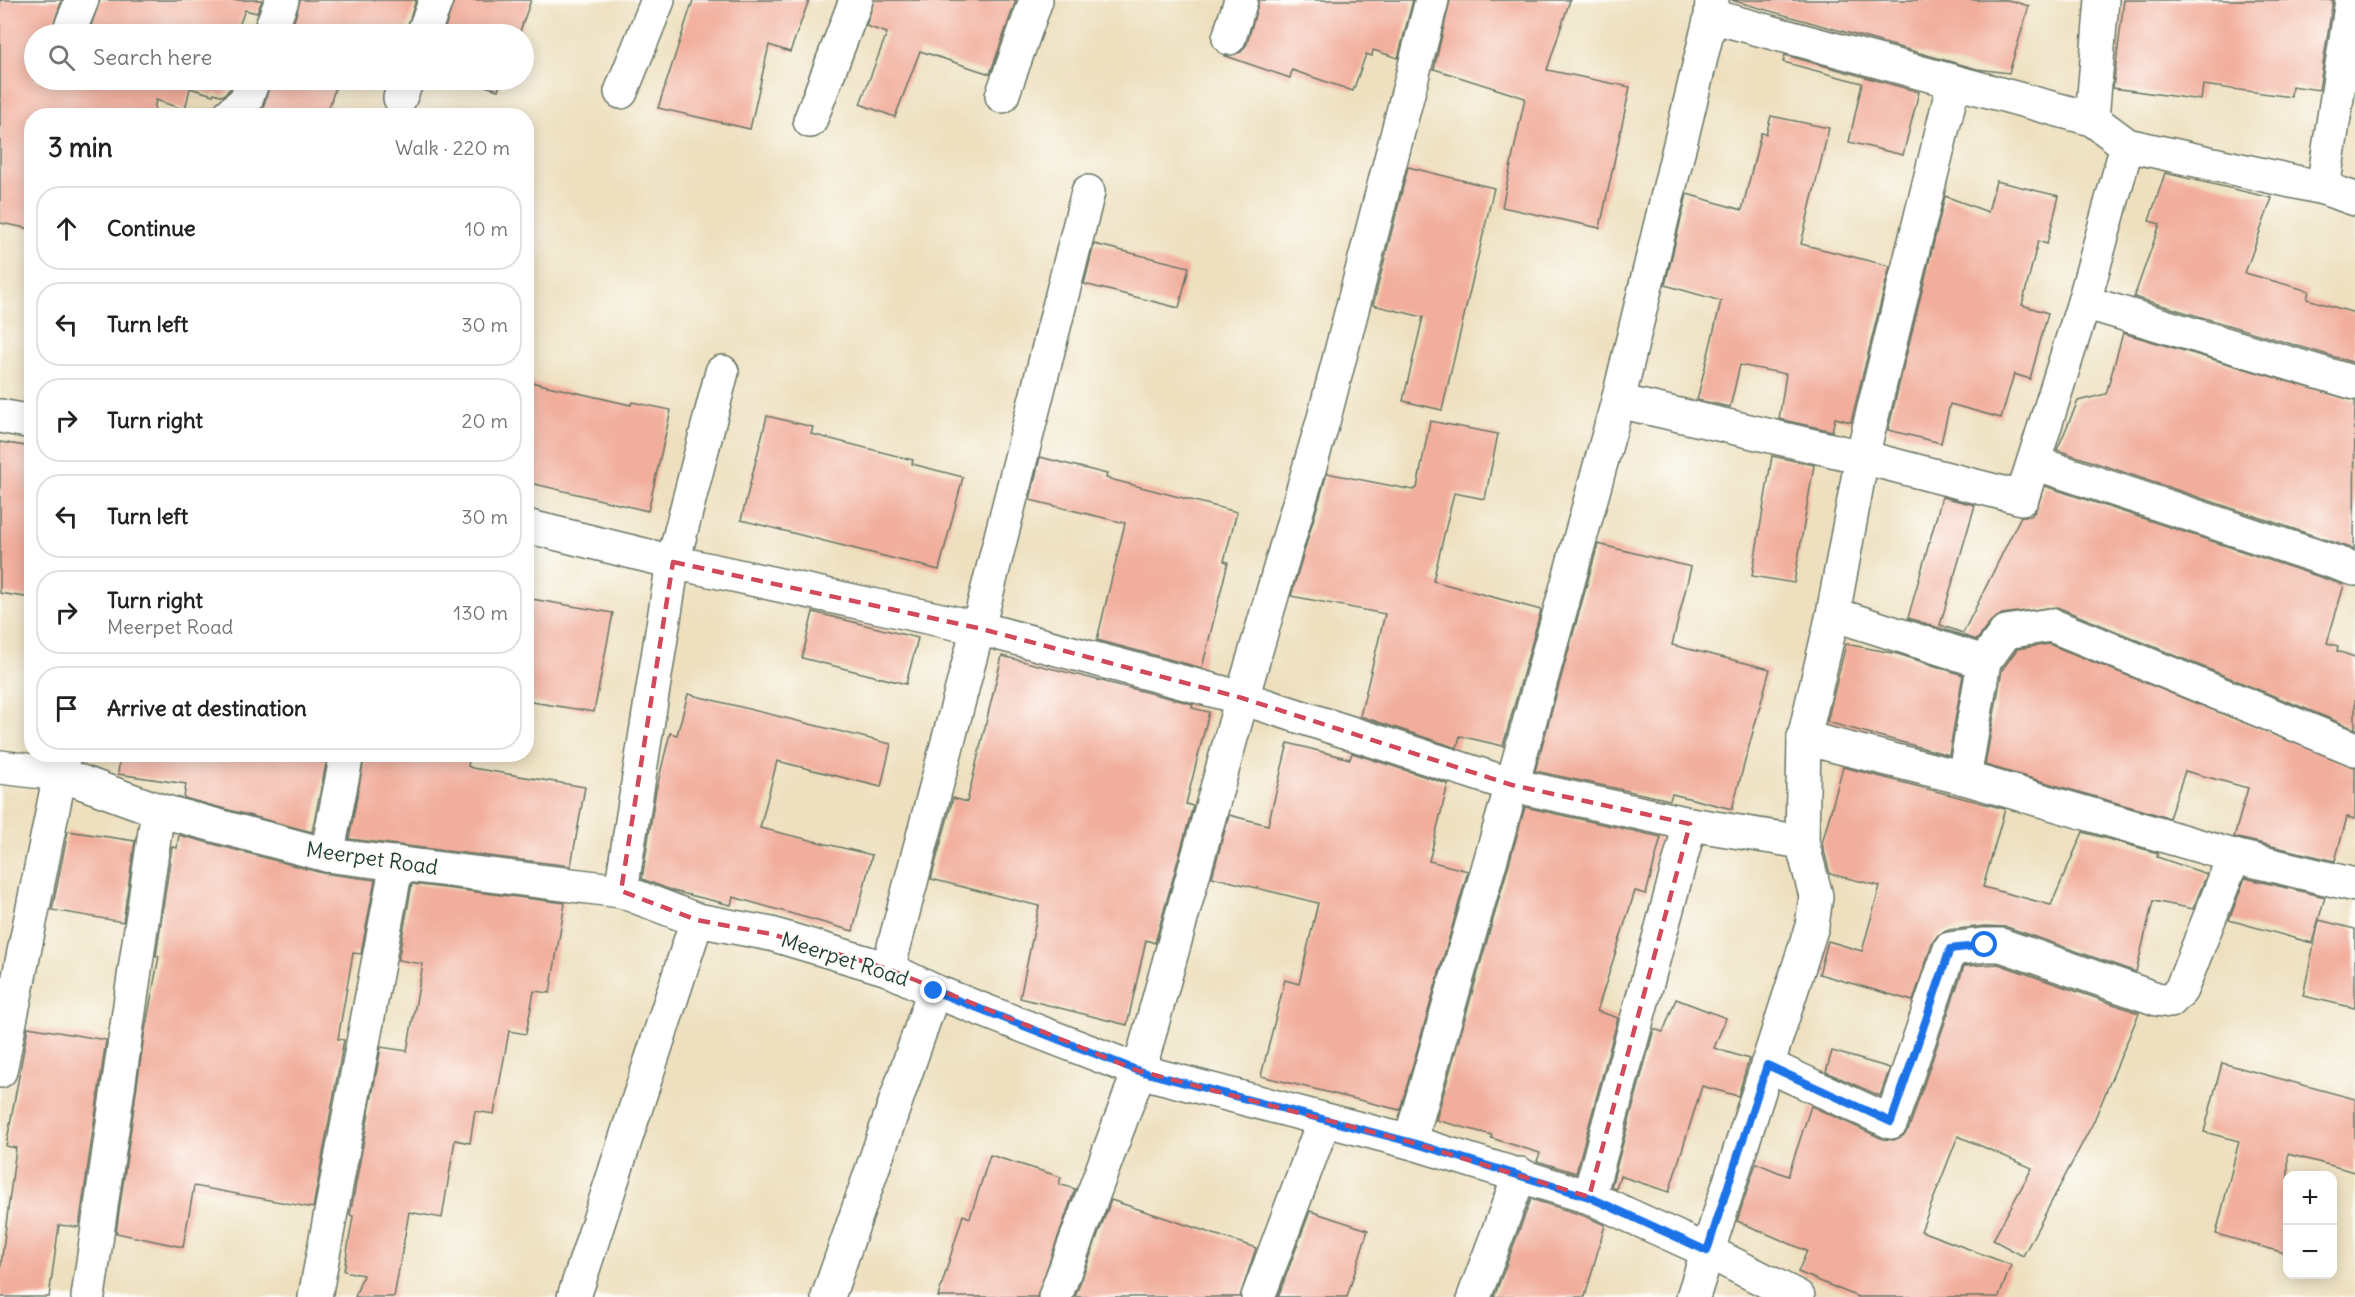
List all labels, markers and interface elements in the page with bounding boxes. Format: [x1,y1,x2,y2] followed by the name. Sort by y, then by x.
[24,24,534,90] search box
[45,41,78,74] icon: search
[93,43,212,71] text: Search here
[48,131,113,164] text: 3 min
[395,135,510,160] text: Walk · 220 m
[50,212,83,245] icon: ahead
[107,214,196,242] text: Continue
[465,216,508,241] text: 10 m
[50,308,83,341] icon: left
[107,310,188,338] text: Turn left
[461,312,508,337] text: 30 m
[50,404,83,437] icon: right
[107,406,203,434] text: Turn right
[462,408,508,433] text: 20 m
[50,500,83,533] icon: left
[107,502,188,530] text: Turn left
[461,504,508,529] text: 30 m
[107,586,203,614] text: Turn right
[50,596,83,629] icon: right
[453,600,508,625] text: 130 m
[107,614,233,639] text: Meerpet Road
[50,692,83,725] icon: arrive
[107,694,307,722] text: Arrive at destination
[304,835,440,881] street label: Meerpet Road
[778,926,912,992] street label: Meerpet Road
[1971,931,1997,957] route start
[920,977,946,1003] route end
[2283,1171,2337,1279] map controls
[2283,1171,2337,1225] button: +
[2283,1225,2337,1279] button: −

